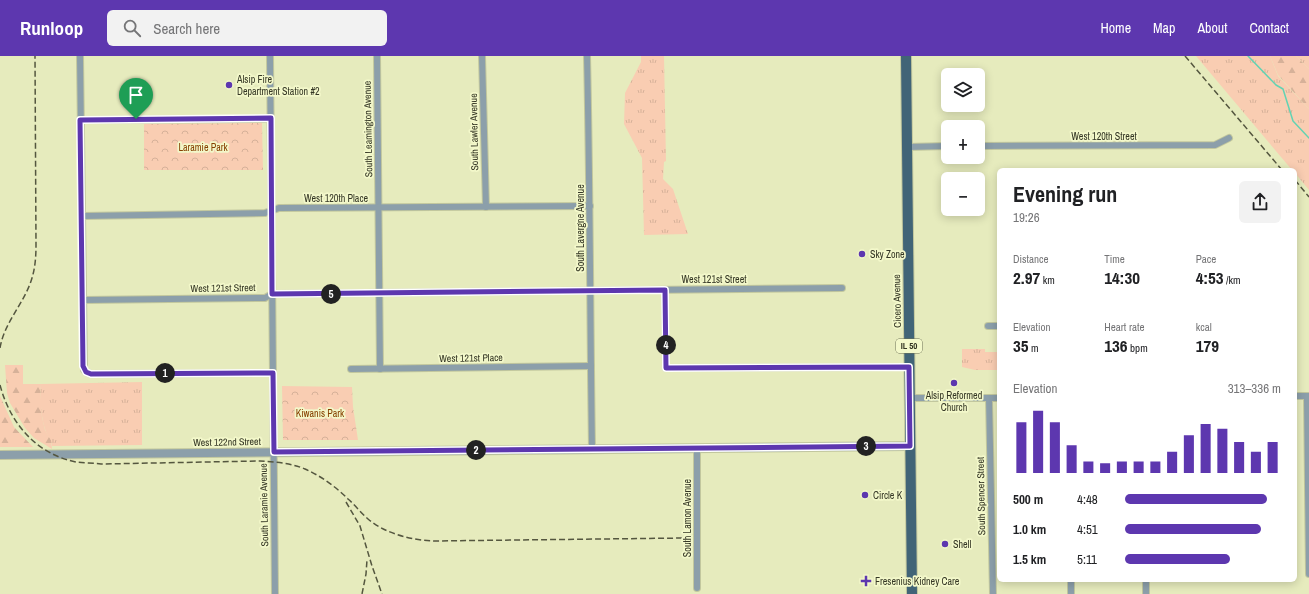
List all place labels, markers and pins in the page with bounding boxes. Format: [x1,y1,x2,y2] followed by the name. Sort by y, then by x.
[236,73,320,98] place label: Alsip Fire Department Station #2
[119,78,153,119] pin
[224,80,234,90] marker: Alsip Fire Department Station #2
[870,248,905,261] place label: Sky Zone
[857,249,867,259] marker: Sky Zone
[321,284,341,304] pin: 5
[656,335,676,355] pin: 4
[155,363,175,383] pin: 1
[949,378,959,388] marker: Alsip Reformed Church
[925,389,982,414] place label: Alsip Reformed Church
[856,436,876,456] pin: 3
[466,440,486,460] pin: 2
[873,489,903,502] place label: Circle K
[860,490,870,500] marker: Circle K
[953,538,971,551] place label: Shell
[940,539,950,549] marker: Shell
[860,575,872,587] marker: Fresenius Kidney Care
[875,575,960,588] place label: Fresenius Kidney Care

